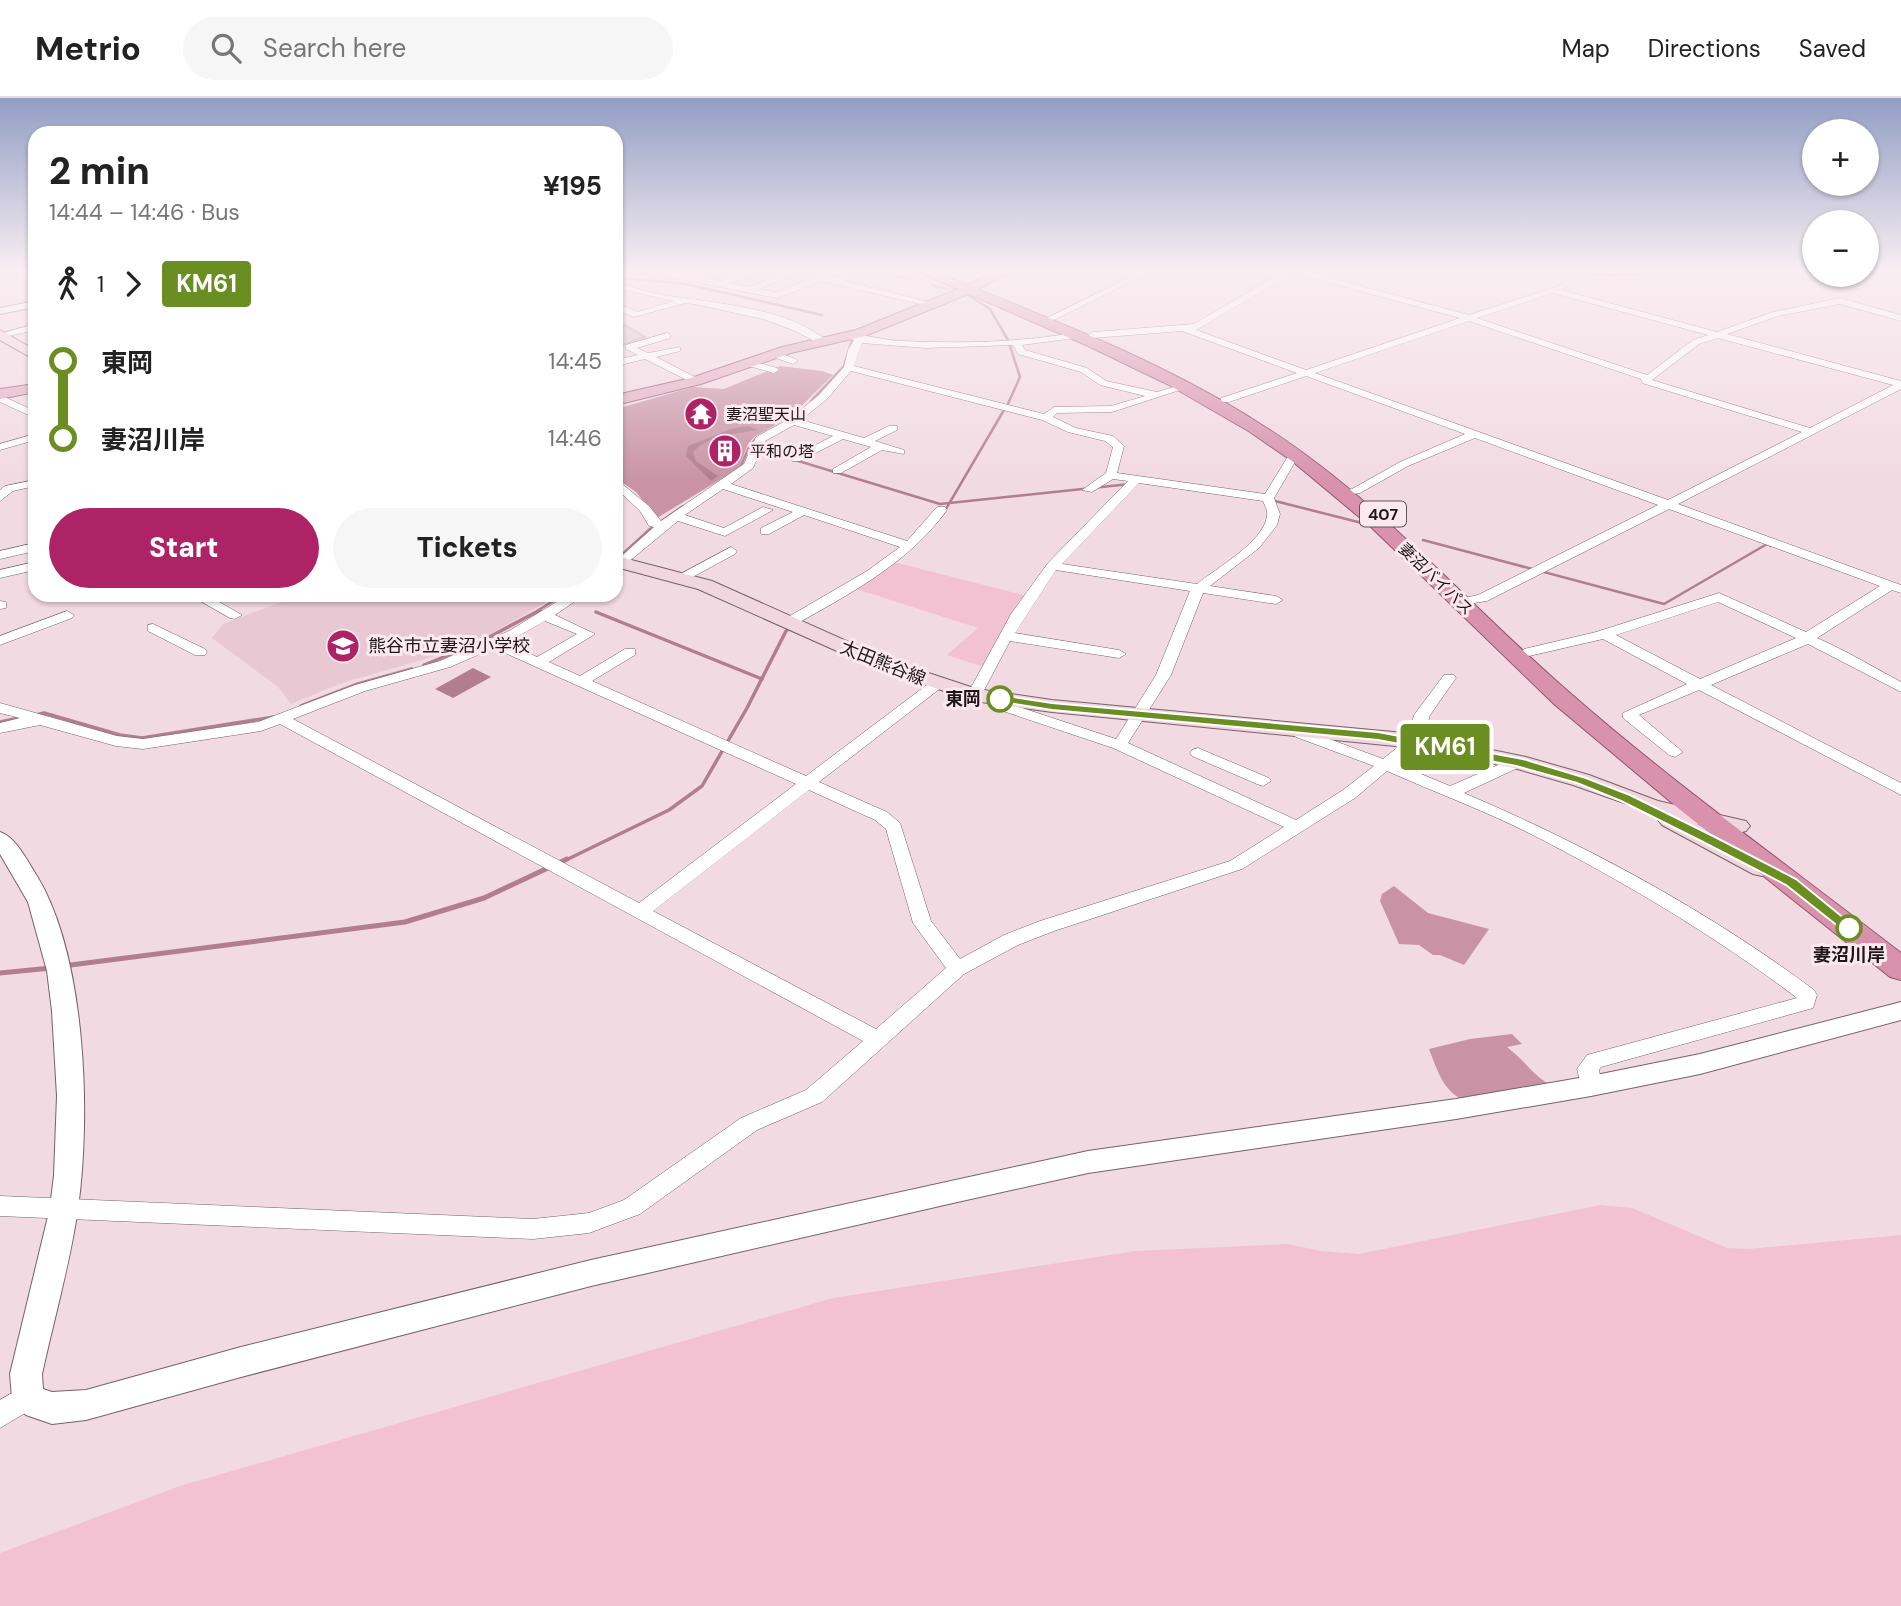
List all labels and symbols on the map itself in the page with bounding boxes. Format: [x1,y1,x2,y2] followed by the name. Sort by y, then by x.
[682,395,720,433] temple icon: 妻沼聖天山
[726,404,806,425] place label: 妻沼聖天山
[706,432,744,470] building icon: 平和の塔
[750,441,814,462] place label: 平和の塔
[1360,502,1406,526] road number: 407
[1394,538,1478,620] street label: 妻沼バイパス
[324,627,362,665] school or university icon: 熊谷市立妻沼小学校
[368,634,530,658] place label: 熊谷市立妻沼小学校
[837,635,929,691] street label: 太田熊谷線
[987,686,1013,712] marker: 東岡
[945,687,981,711] place label: 東岡
[1396,724,1494,770] line badge: KM61
[1836,915,1862,941] marker: 妻沼川岸
[1813,943,1885,967] place label: 妻沼川岸

